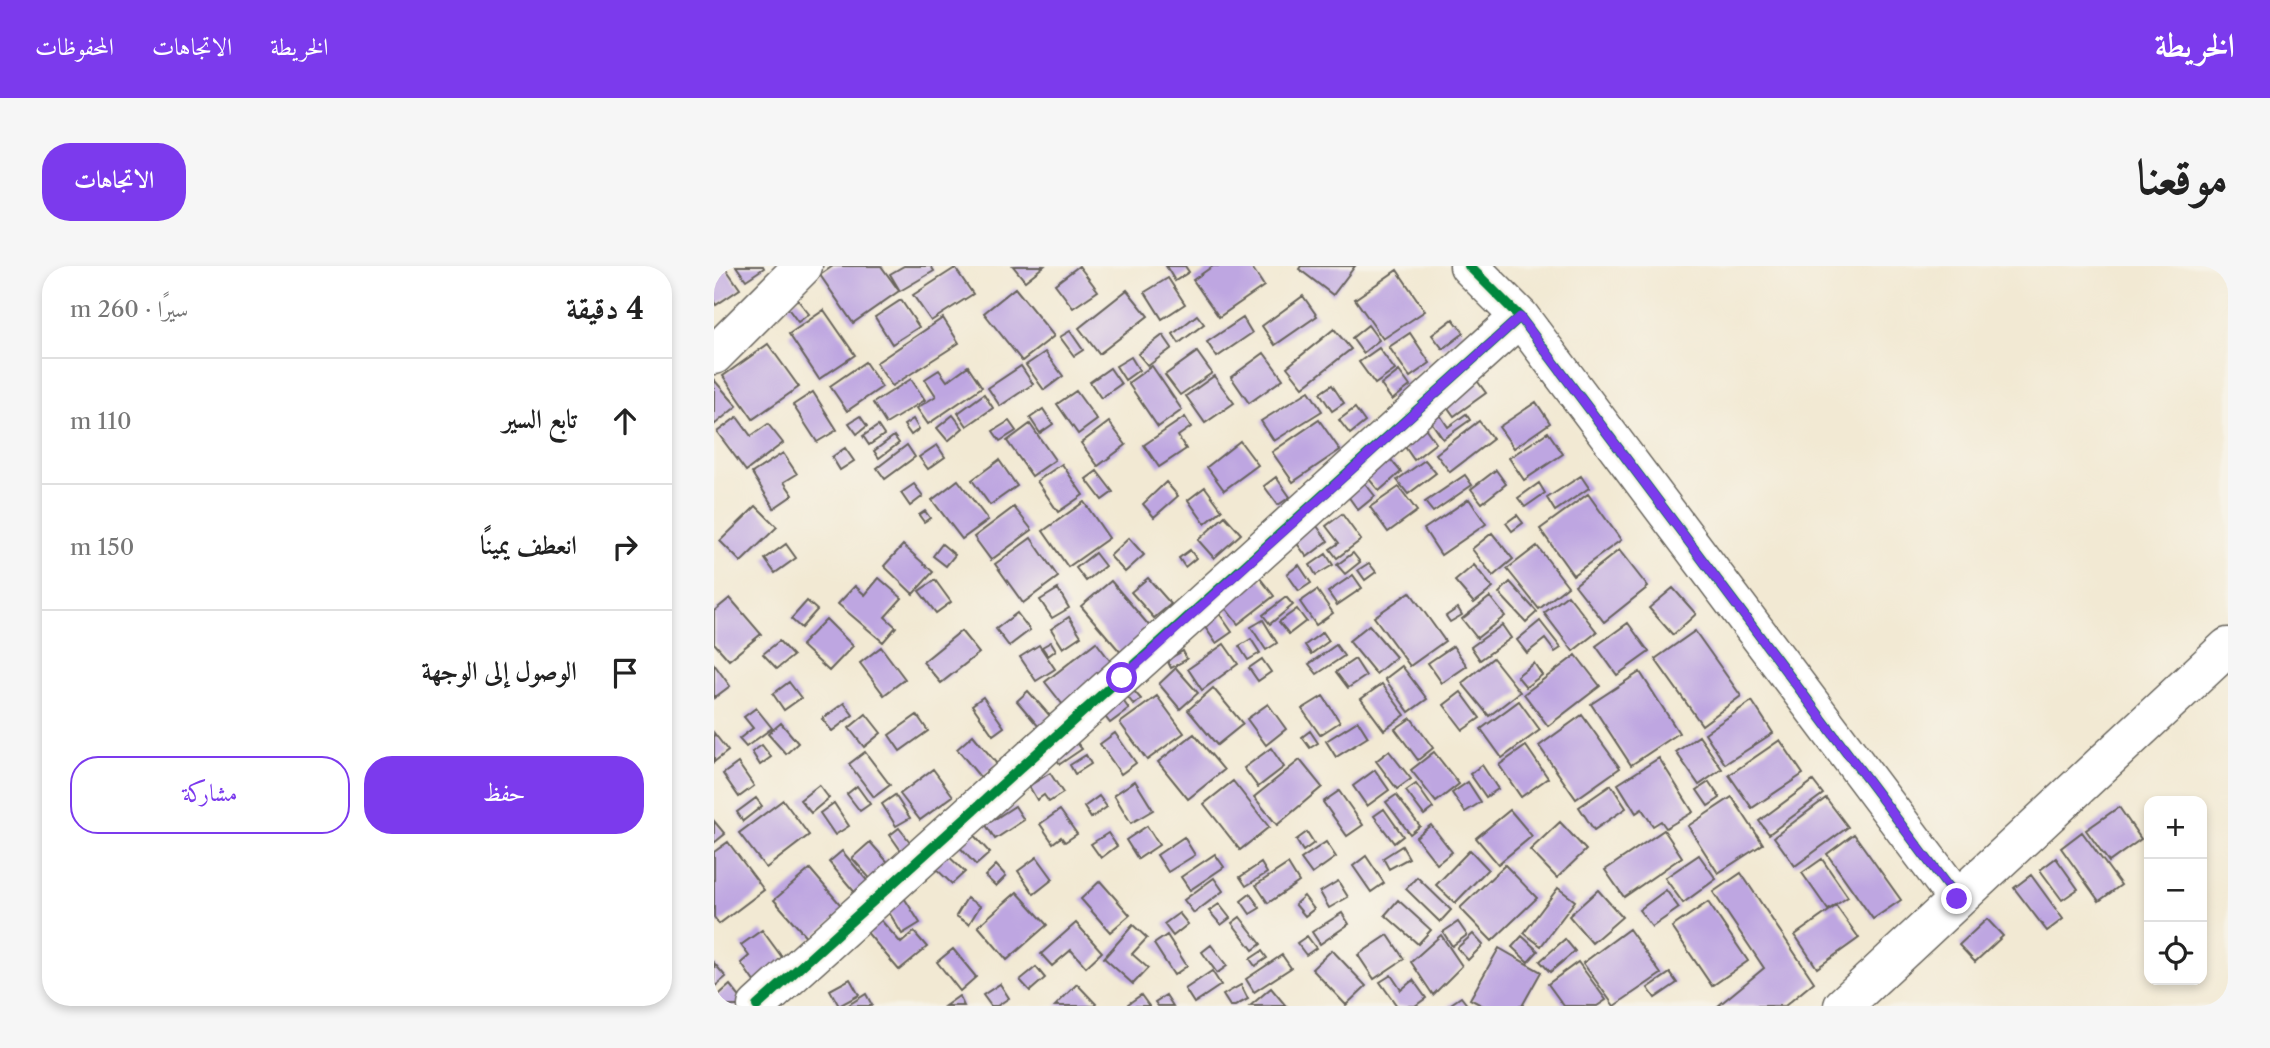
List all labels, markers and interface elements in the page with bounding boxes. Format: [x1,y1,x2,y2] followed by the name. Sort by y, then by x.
[2155,25,2235,66] text: الخريطة
[35,32,114,61] text: المحفوظات
[152,32,232,61] text: الاتجاهات
[270,32,329,61] text: الخريطة
[42,143,186,221] button: الاتجاهات
[2136,146,2228,207] text: موقعنا
[566,290,644,327] text: 4 دقيقة
[70,295,188,323] text: سيرًا · 260 m
[606,402,644,440] icon: ahead
[503,403,577,435] text: تابع السير
[70,407,131,435] text: 110 m
[606,528,644,566] icon: right
[480,529,577,561] text: انعطف يمينًا
[70,533,134,561] text: 150 m
[606,654,644,692] icon: arrive
[422,655,577,687] text: الوصول إلى الوجهة
[1106,662,1137,693] route start
[70,756,350,834] button: مشاركة
[364,756,644,834] button: حفظ
[2144,796,2207,985] map controls
[2144,796,2207,859] button: +
[2144,859,2207,922] button: −
[1941,883,1972,914] route end
[2144,922,2207,985] button: locate

